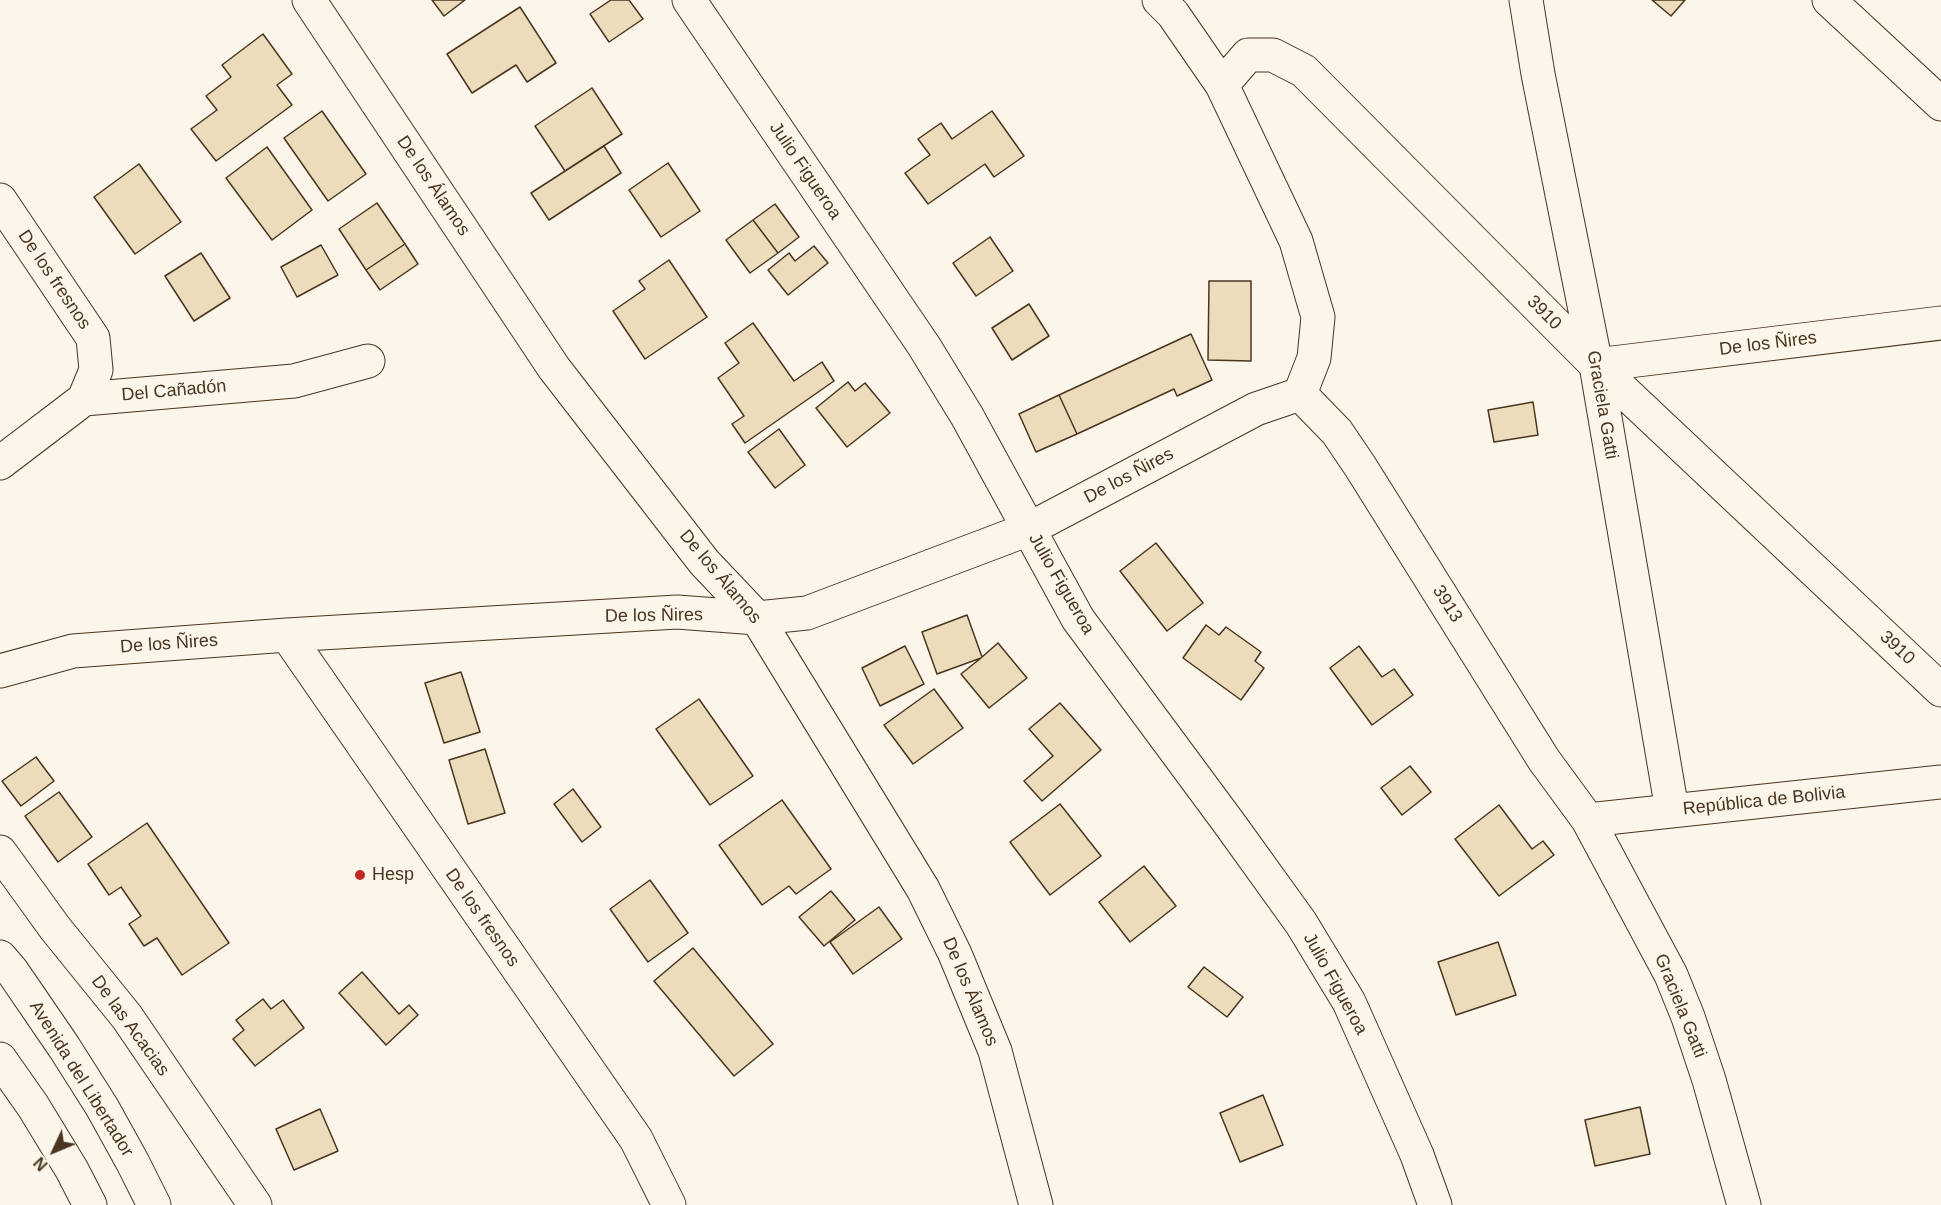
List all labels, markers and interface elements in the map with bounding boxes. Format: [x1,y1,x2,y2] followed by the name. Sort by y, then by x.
[764,118,846,224] street label: Julio Figueroa
[392,132,474,240] street label: De los Álamos
[13,226,95,334] street label: De los fresnos
[1522,291,1566,335] street label: 3910
[1718,327,1818,361] street label: De los Ñires
[1582,349,1622,461] street label: Graciela Gatti
[121,376,227,406] street label: Del Cañadón
[1081,443,1177,509] street label: De los Ñires
[674,526,766,628] street label: De los Álamos
[1023,530,1099,638] street label: Julio Figueroa
[1427,581,1467,627] street label: 3913
[605,604,703,628] street label: De los Ñires
[1875,626,1919,670] street label: 3910
[119,630,219,658] street label: De los Ñires
[1682,782,1846,820] street label: República de Bolivia
[372,864,414,886] place label: Hesp
[440,865,524,971] street label: De los fresnos
[353,868,367,882] marker: Hesp
[1298,929,1372,1039] street label: Julio Figueroa
[937,934,1003,1050] street label: De los Álamos
[1649,951,1711,1061] street label: Graciela Gatti
[86,971,174,1081] street label: De las Acacias
[24,997,138,1161] street label: Avenida del Libertador
[24,1121,84,1181] north arrow
[31,1154,51,1174] text: N

